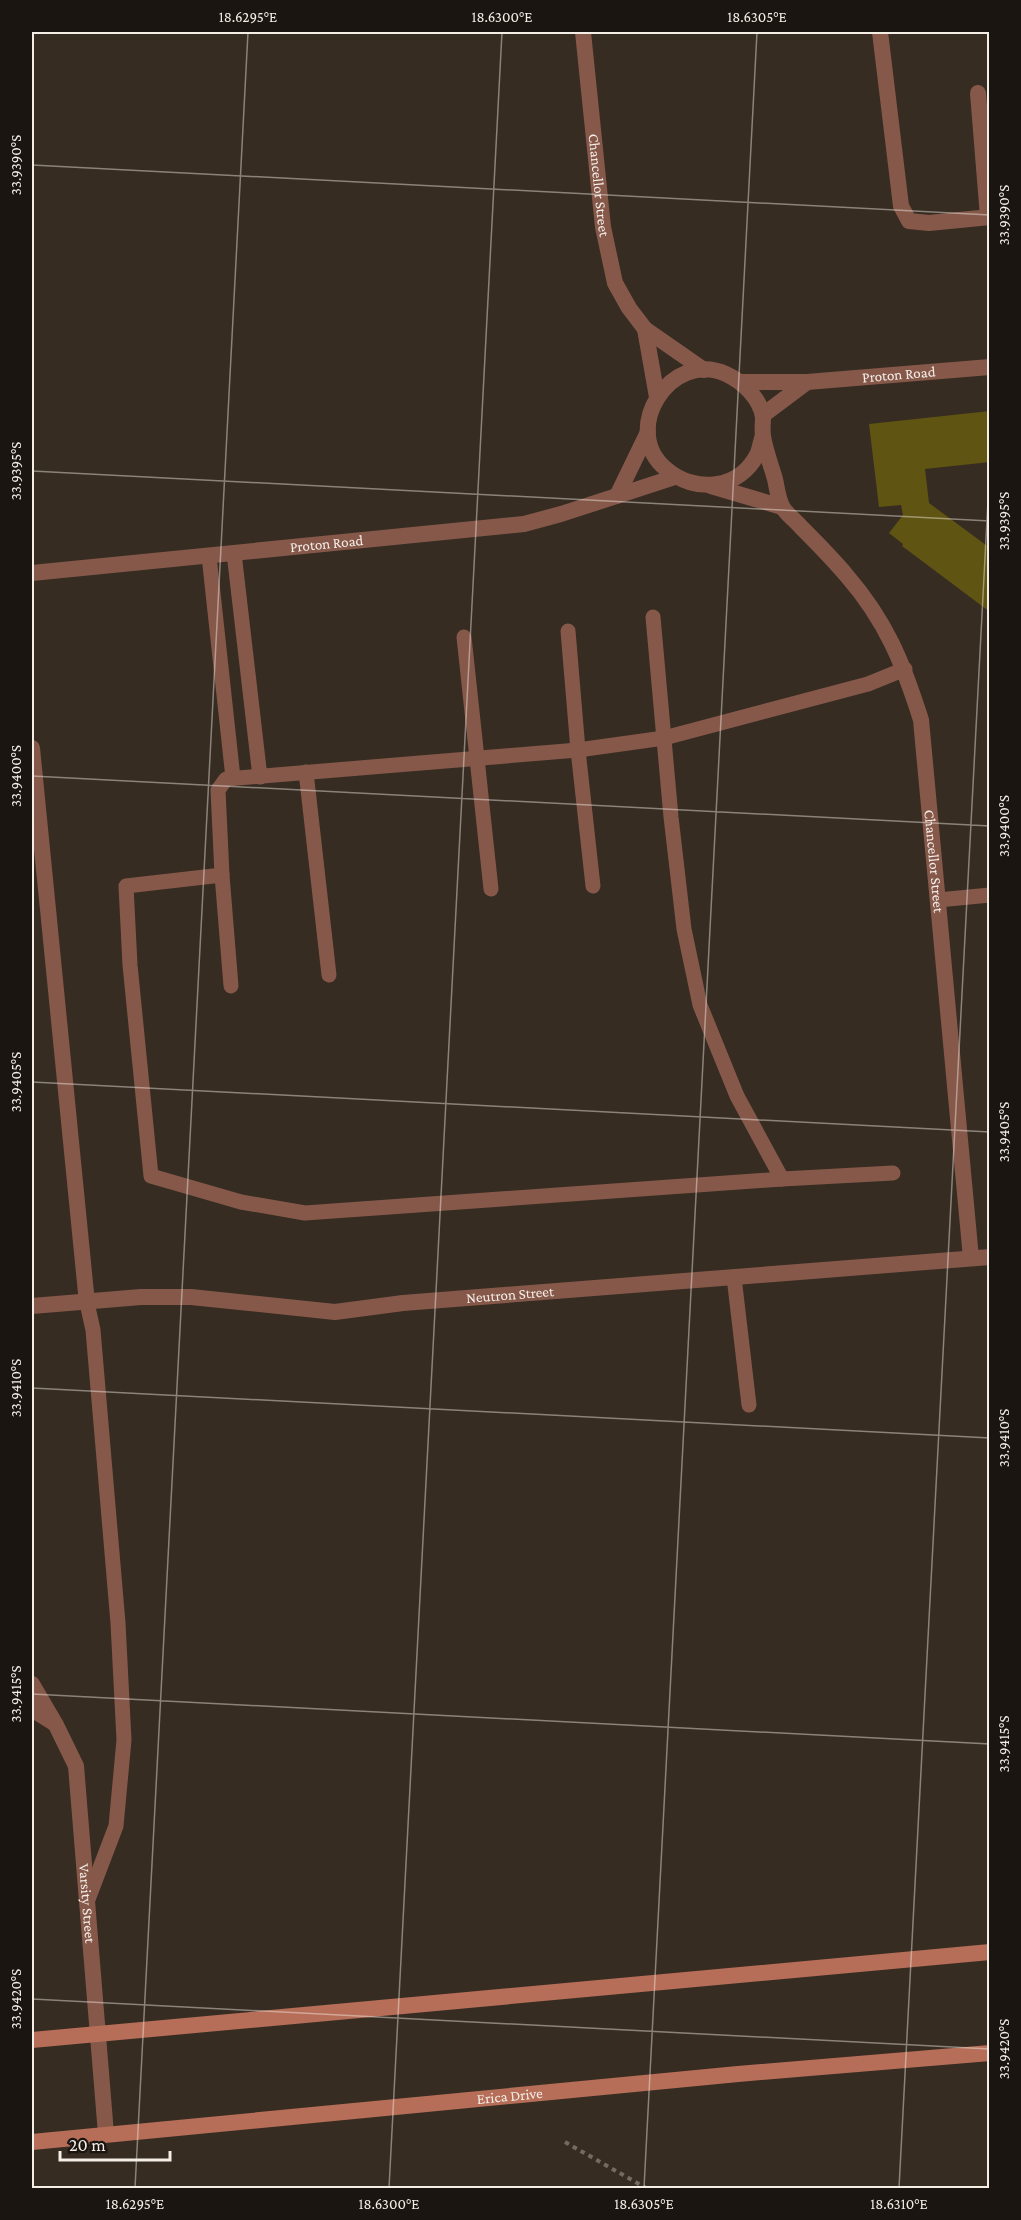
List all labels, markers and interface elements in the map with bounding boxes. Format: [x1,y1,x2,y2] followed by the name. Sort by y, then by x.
[219,9,277,25] text: 18.6295°E
[472,9,532,25] text: 18.6300°E
[727,9,787,25] text: 18.6305°E
[585,133,613,239] street label: Chancellor Street
[8,135,24,195] text: 33.9390°S
[996,185,1012,245] text: 33.9390°S
[861,363,936,385] street label: Proton Road
[8,442,24,500] text: 33.9395°S
[996,492,1012,550] text: 33.9395°S
[289,532,364,555] street label: Proton Road
[8,745,24,807] text: 33.9400°S
[996,795,1012,857] text: 33.9400°S
[921,809,947,914] street label: Chancellor Street
[8,1052,24,1112] text: 33.9405°S
[996,1102,1012,1162] text: 33.9405°S
[466,1283,555,1306] street label: Neutron Street
[8,1359,24,1417] text: 33.9410°S
[996,1409,1012,1467] text: 33.9410°S
[8,1666,24,1722] text: 33.9415°S
[996,1716,1012,1772] text: 33.9415°S
[76,1863,98,1945] street label: Varsity Street
[8,1969,24,2029] text: 33.9420°S
[996,2019,1012,2079] text: 33.9420°S
[476,2085,544,2107] street label: Erica Drive
[60,2124,170,2162] scale bar
[69,2135,106,2155] text: 20 m
[106,2196,164,2212] text: 18.6295°E
[359,2196,419,2212] text: 18.6300°E
[614,2196,674,2212] text: 18.6305°E
[870,2196,928,2212] text: 18.6310°E

